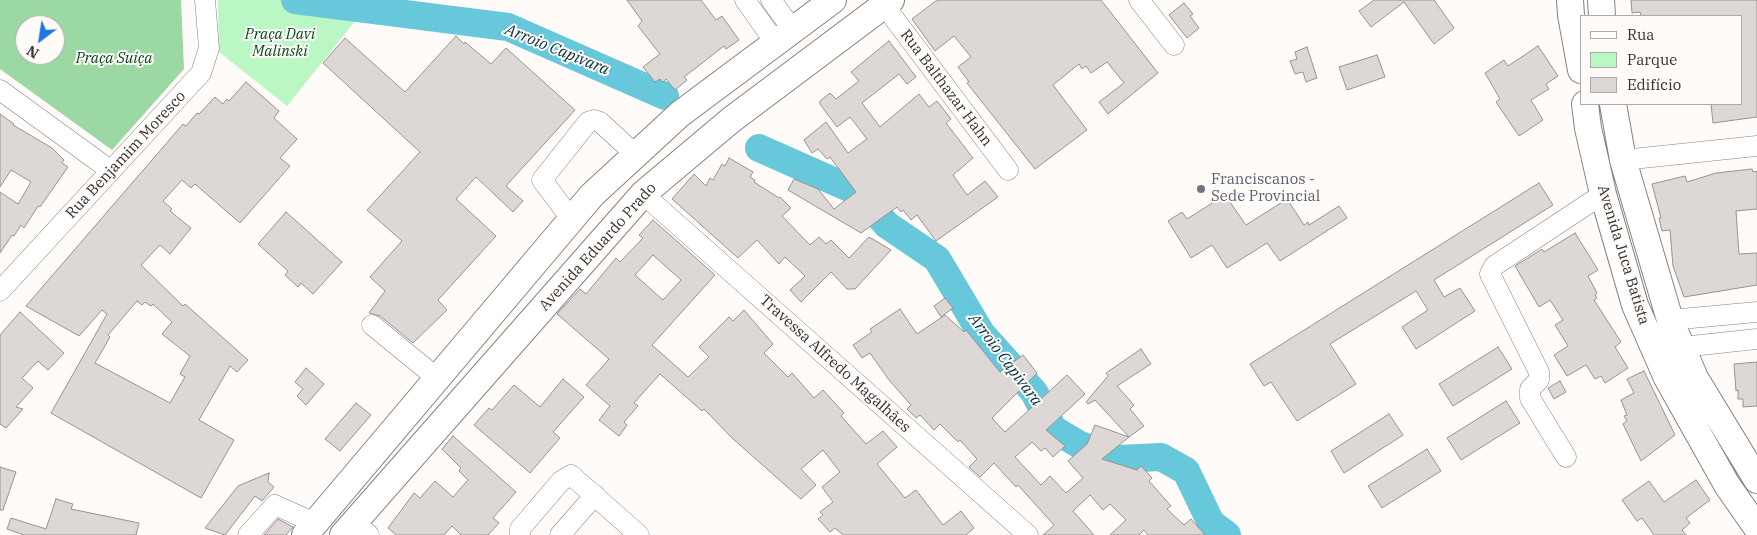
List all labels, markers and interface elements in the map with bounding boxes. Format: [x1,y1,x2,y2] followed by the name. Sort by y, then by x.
[15,15,65,65] north arrow
[1580,15,1742,105] legend
[502,20,612,80] water label: Arroio Capivara
[1627,25,1654,44] text: Rua
[245,26,315,61] park label: Praça Davi Malinski
[896,26,996,150] street label: Rua Balthazar Hahn
[23,41,42,63] text: N
[76,50,152,68] park label: Praça Suíça
[1627,50,1677,69] text: Parque
[1627,75,1681,94] text: Edifício
[62,88,190,222] street label: Rua Benjamim Moresco
[1211,171,1320,206] place label: Franciscanos - Sede Provincial
[536,179,660,315] street label: Avenida Eduardo Prado
[1195,183,1207,195] marker: Franciscanos - Sede Provincial
[1593,183,1653,327] street label: Avenida Juca Batista
[756,291,914,437] street label: Travessa Alfredo Magalhães
[964,310,1046,410] water label: Arroio Capivara

